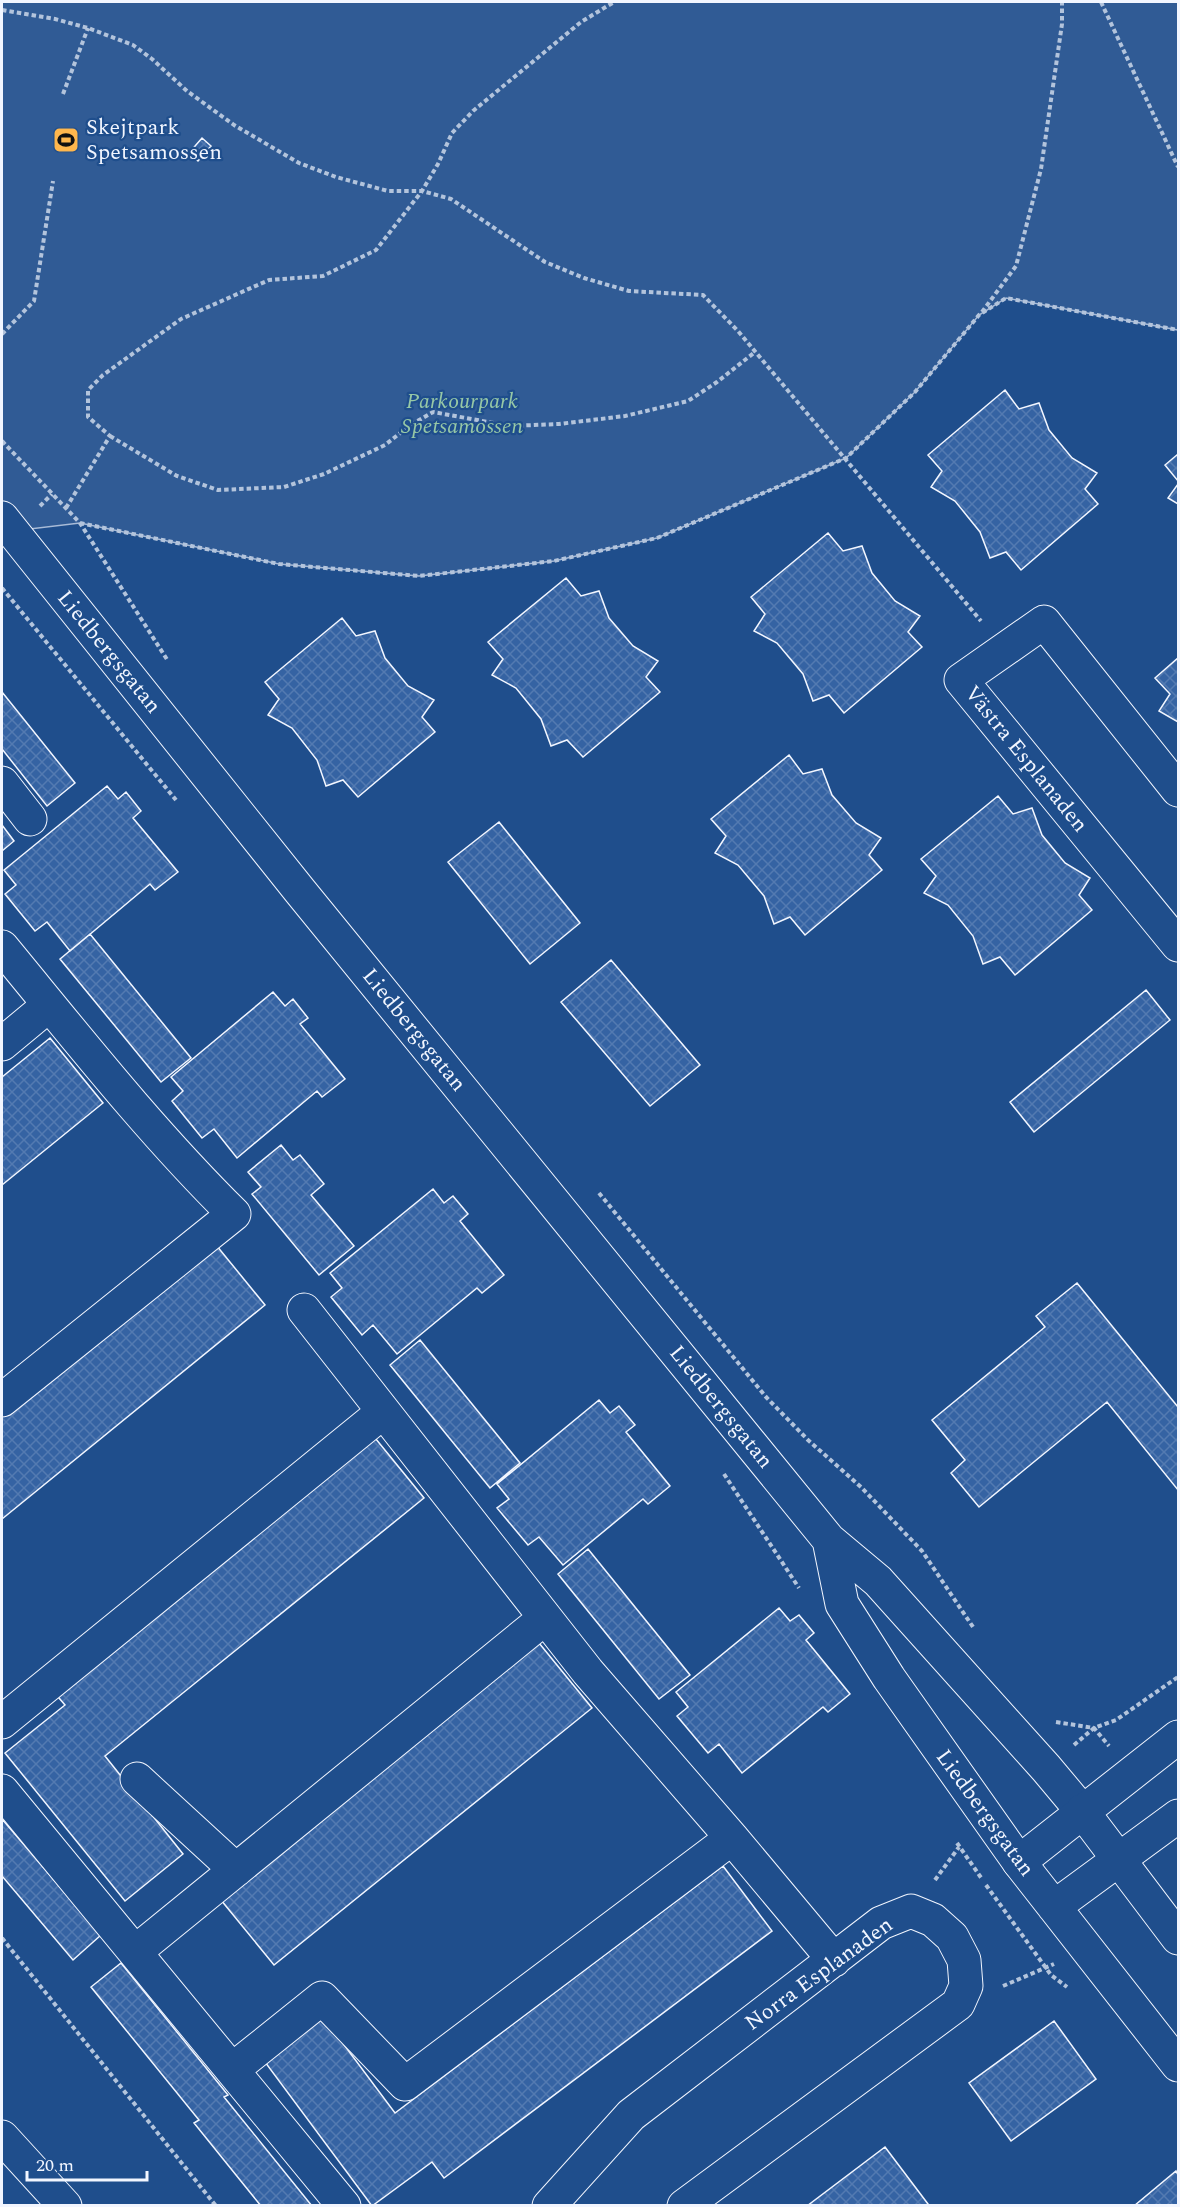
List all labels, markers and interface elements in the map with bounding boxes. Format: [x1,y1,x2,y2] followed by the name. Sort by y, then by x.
[86,111,222,169] place label: Skejtpark Spetsamossen
[51,125,81,155] sports icon: Skejtpark Spetsamossen
[401,385,523,443] park label: Parkourpark Spetsamossen
[49,583,169,721] street label: Liedbergsgatan
[956,678,1096,840] street label: Västra Esplanaden
[354,961,474,1099] street label: Liedbergsgatan
[661,1338,781,1476] street label: Liedbergsgatan
[927,1742,1043,1884] street label: Liedbergsgatan
[738,1909,900,2039] street label: Norra Esplanaden
[27,2144,147,2182] scale bar
[36,2152,74,2179] text: 20 m

